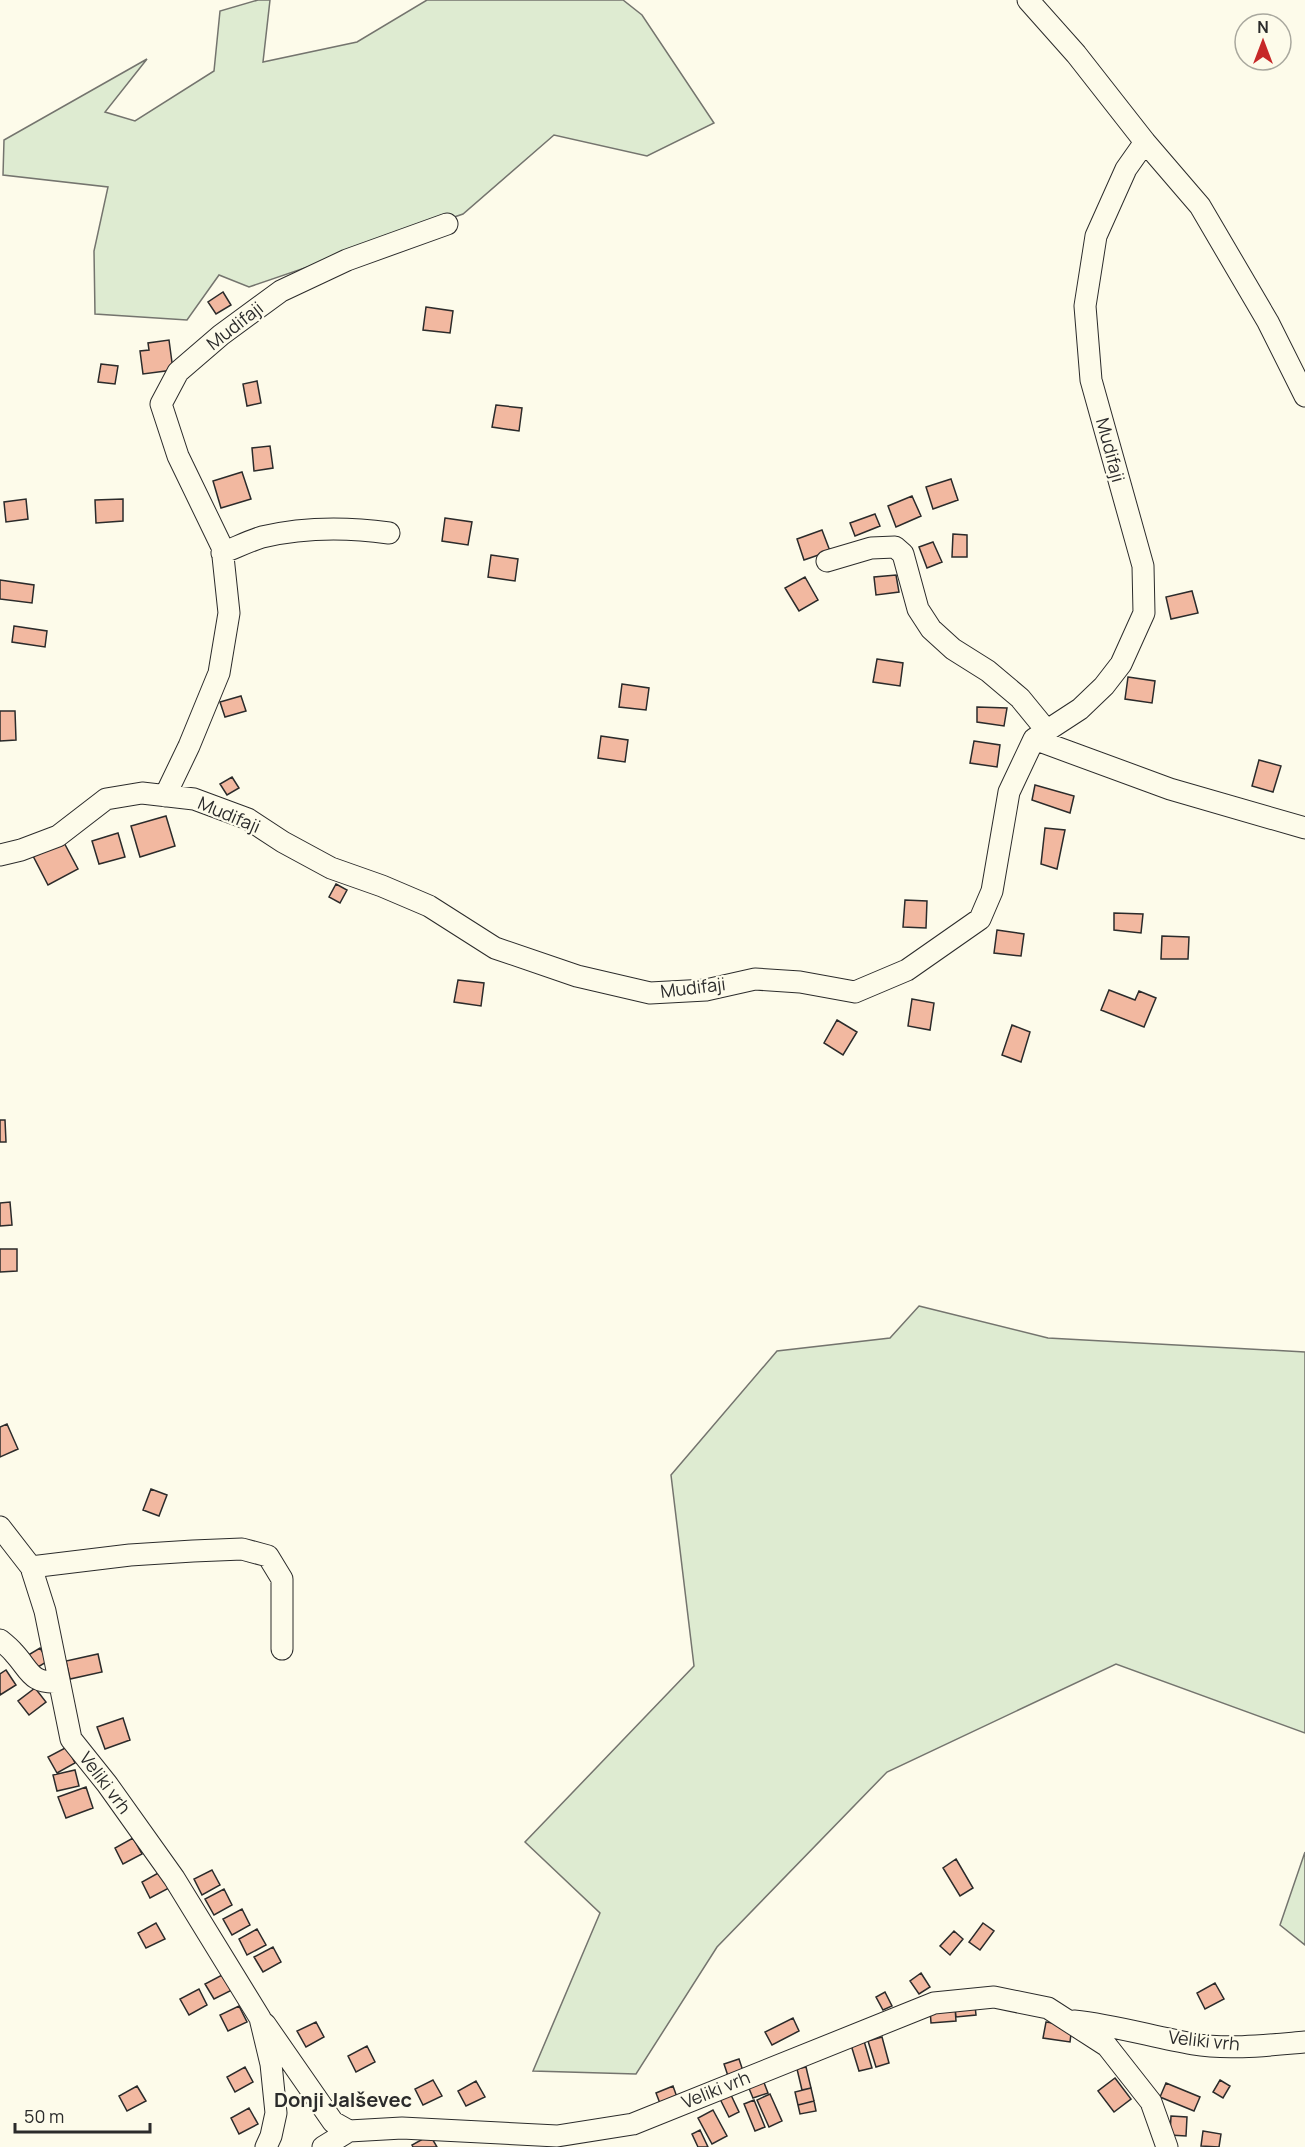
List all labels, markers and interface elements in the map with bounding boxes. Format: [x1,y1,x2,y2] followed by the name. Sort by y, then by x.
[1233,12,1293,72] north arrow
[1257,16,1269,38] text: N
[201,296,268,355] street label: Mudifaji
[1091,415,1131,484] street label: Mudifaji
[195,790,264,838] street label: Mudifaji
[659,971,727,1003] street label: Mudifaji
[75,1747,137,1818] street label: Veliki vrh
[1167,2024,1241,2056] street label: Veliki vrh
[678,2065,753,2114] street label: Veliki vrh
[274,2086,412,2113] district label: Donji Jalševec
[15,2096,150,2134] scale bar
[24,2104,64,2128] text: 50 m

